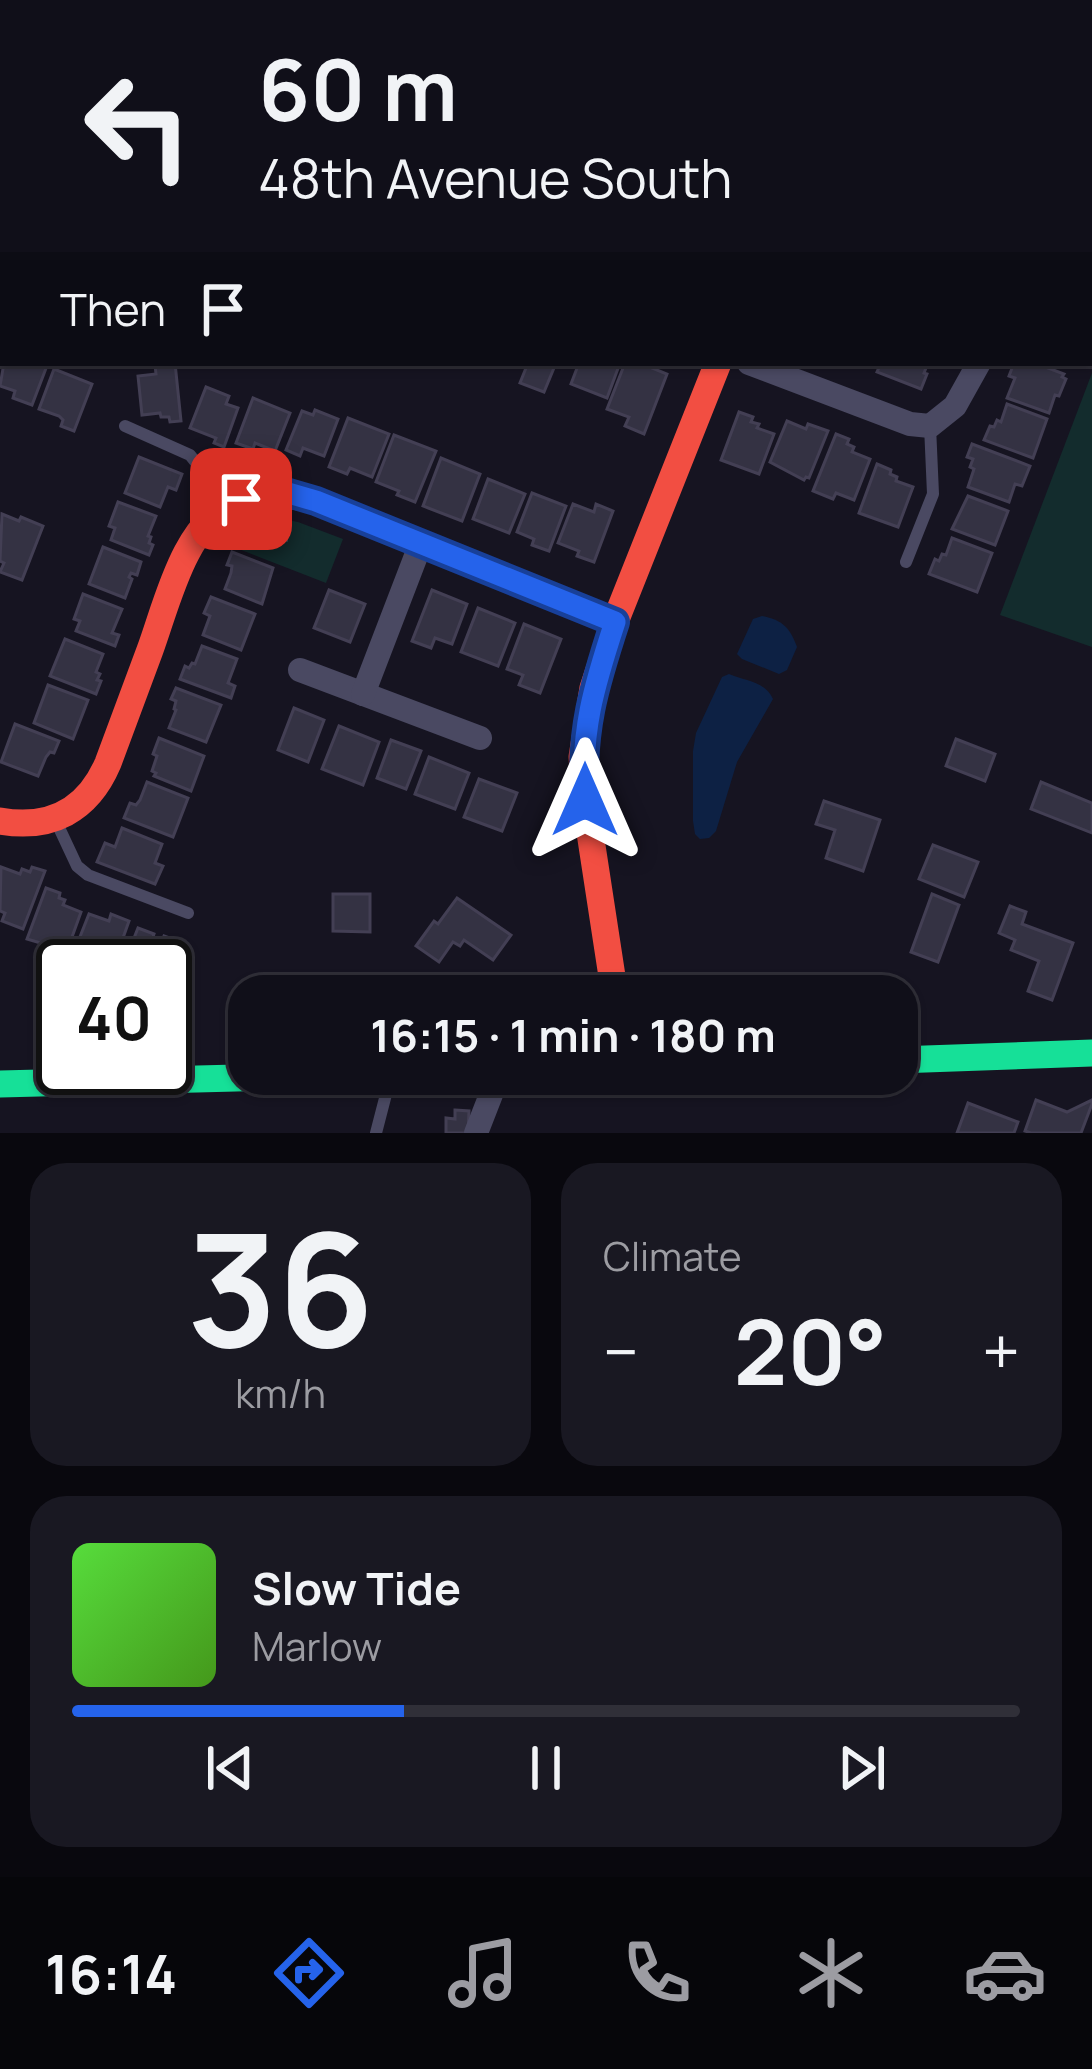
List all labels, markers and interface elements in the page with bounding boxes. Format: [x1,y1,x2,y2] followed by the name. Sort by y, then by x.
[258,31,458,146] text: 60 m
[60,48,216,204] icon: left
[258,140,732,214] text: 48th Avenue South
[190,276,256,342] icon: arrive
[60,278,166,340] text: Then
[190,448,292,550] pin
[208,466,274,532] icon: arrive
[522,737,648,863] position arrow
[36,939,192,1095] speed limit sign: 40
[370,1004,776,1066] text: 16:15 · 1 min · 180 m
[187,1181,374,1394] text: 36
[603,1229,742,1283] text: Climate
[734,1289,887,1412] text: 20°
[603,1306,639,1396] text: −
[982,1306,1020,1396] text: +
[235,1366,326,1420] text: km/h
[252,1557,461,1619] text: Slow Tide
[252,1619,382,1673] text: Marlow
[197,1735,263,1801] icon: previous
[513,1735,579,1801] icon: pause
[829,1735,895,1801] icon: next
[267,1931,351,2015] icon: directions
[441,1931,525,2015] icon: music
[615,1931,699,2015] icon: phone
[789,1931,873,2015] icon: climate
[963,1931,1047,2015] icon: car
[45,1936,177,2010] text: 16:14

